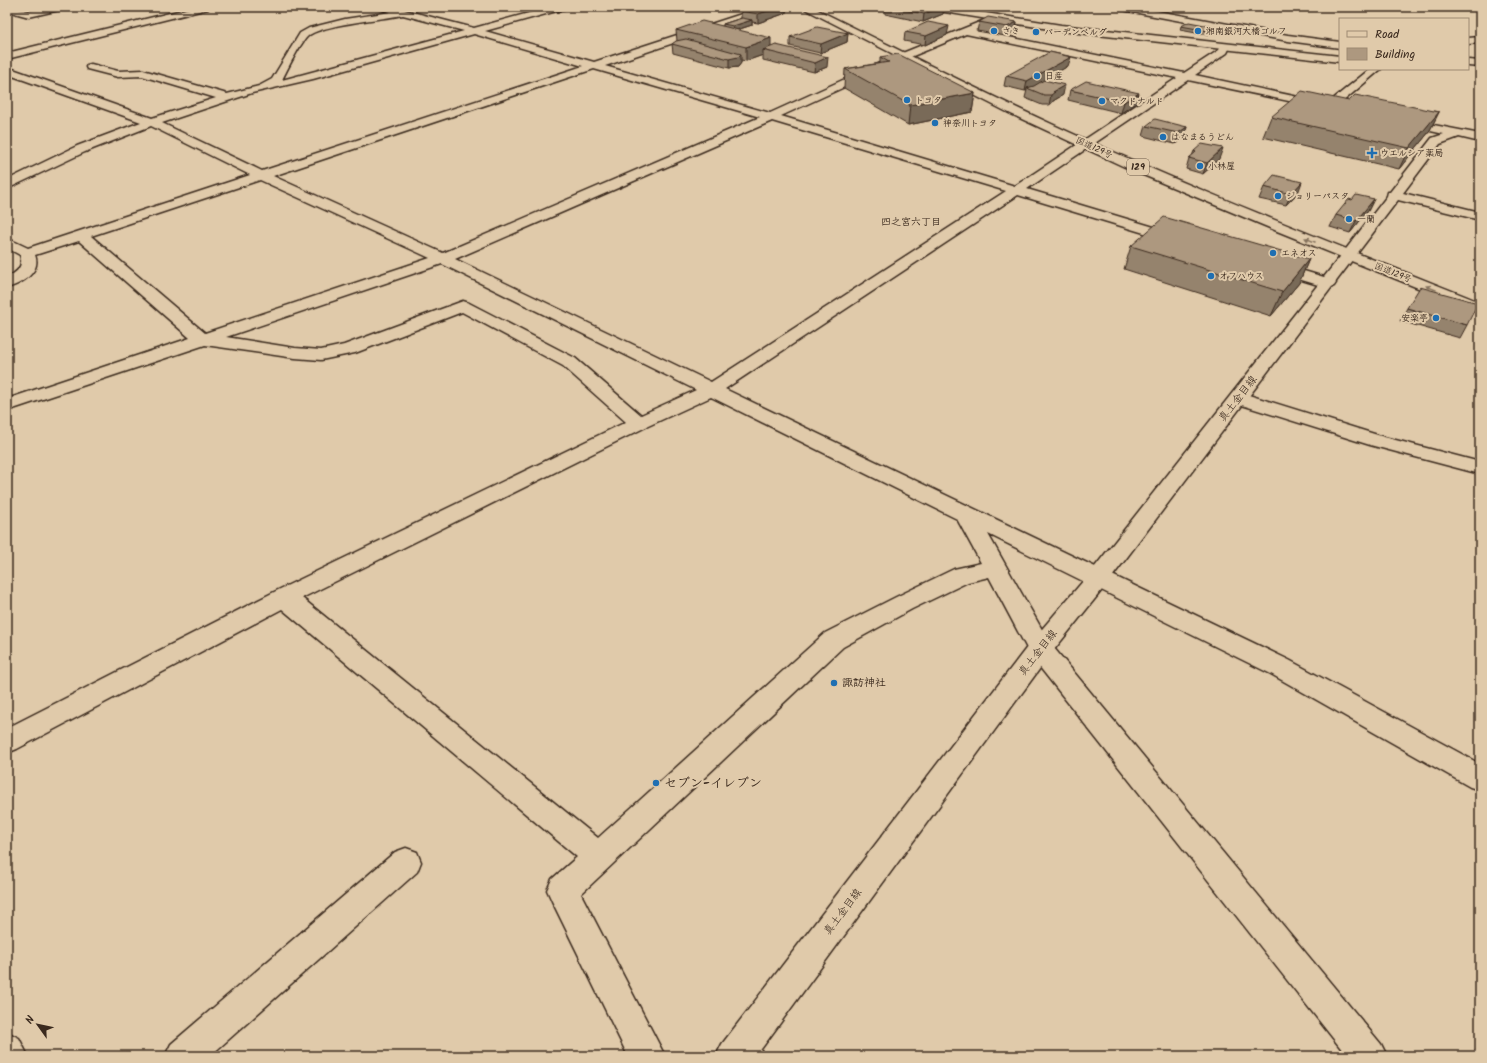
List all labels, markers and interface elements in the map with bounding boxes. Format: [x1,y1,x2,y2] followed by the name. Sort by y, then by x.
[1339,18,1469,70] legend
[1002,24,1020,39] place label: さき
[1206,24,1287,39] place label: 湘南銀河大橋ゴルフ
[1044,25,1107,40] place label: バーデンベルグ
[1375,25,1400,44] text: Road
[989,26,999,36] marker: さき
[1193,26,1203,36] marker: 湘南銀河大橋ゴルフ
[1031,27,1041,37] marker: バーデンベルグ
[1375,45,1415,64] text: Building
[1045,69,1063,84] place label: 日産
[1032,71,1042,81] marker: 日産
[915,93,942,108] place label: トヨタ
[1110,94,1164,109] place label: マクドナルド
[902,95,912,105] marker: トヨタ
[1097,96,1107,106] marker: マクドナルド
[943,116,997,131] place label: 神奈川トヨタ
[930,118,940,128] marker: 神奈川トヨタ
[1171,130,1234,145] place label: はなまるうどん
[1158,132,1168,142] marker: はなまるうどん
[1073,133,1115,163] street label: 国道129号
[1380,146,1443,161] place label: ウエルシア薬局
[1367,148,1377,158] marker: ウエルシア薬局
[1127,159,1149,175] road number: 129
[1208,159,1235,174] place label: 小林屋
[1195,161,1205,171] marker: 小林屋
[1286,189,1349,204] place label: ジョリーパスタ
[1273,191,1283,201] marker: ジョリーパスタ
[1357,212,1375,227] place label: 一蘭
[881,214,941,230] district label: 四之宮六丁目
[1344,214,1354,224] marker: 一蘭
[1303,237,1315,243] one-way arrow
[1281,246,1316,261] place label: エネオス
[1268,248,1278,258] marker: エネオス
[1372,259,1414,287] street label: 国道129号
[1219,269,1263,284] place label: オフハウス
[1206,271,1216,281] marker: オフハウス
[1424,285,1436,291] one-way arrow
[1401,311,1428,326] place label: 安楽亭
[1431,313,1441,323] marker: 安楽亭
[1214,372,1262,426] street label: 真土金目線
[1014,626,1062,680] street label: 真土金目線
[842,674,886,692] place label: 諏訪神社
[829,678,839,688] marker: 諏訪神社
[664,773,762,794] place label: セブン-イレブン
[651,778,661,788] marker: セブン-イレブン
[819,885,867,939] street label: 真土金目線
[18,1005,58,1045] north arrow
[21,1012,40,1028] text: N

